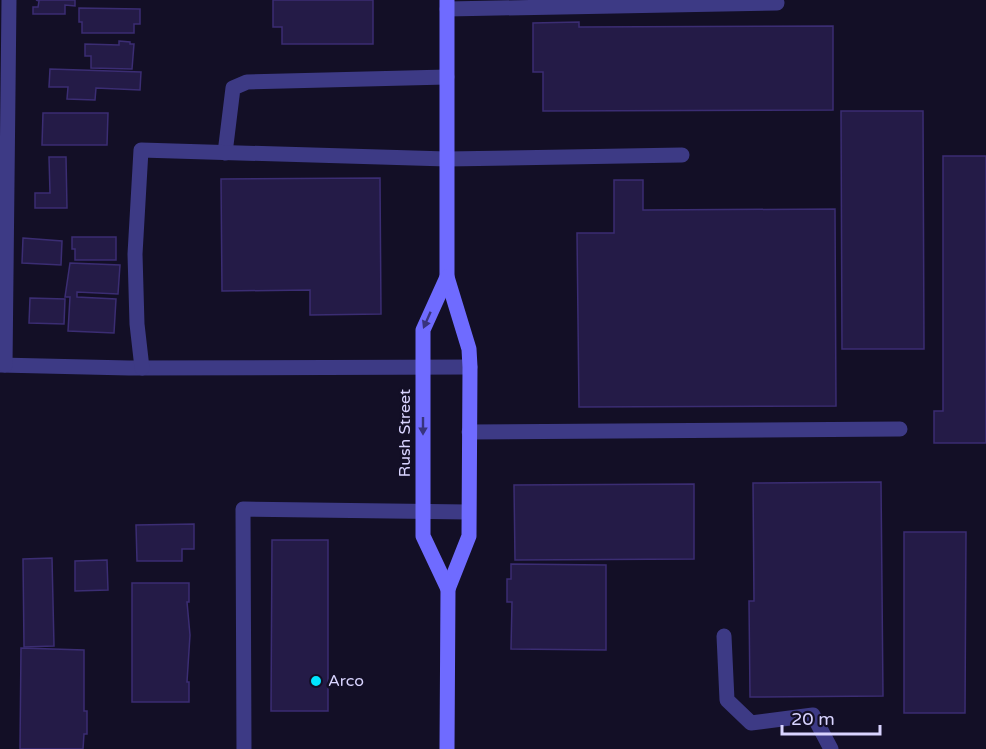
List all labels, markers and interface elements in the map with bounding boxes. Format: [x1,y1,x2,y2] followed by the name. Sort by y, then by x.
[422,312,432,330] one-way arrow
[395,389,415,477] street label: Rush Street
[418,416,428,435] one-way arrow
[328,671,364,691] place label: Arco
[309,674,323,688] marker: Arco
[782,698,880,736] scale bar
[791,708,835,730] text: 20 m

